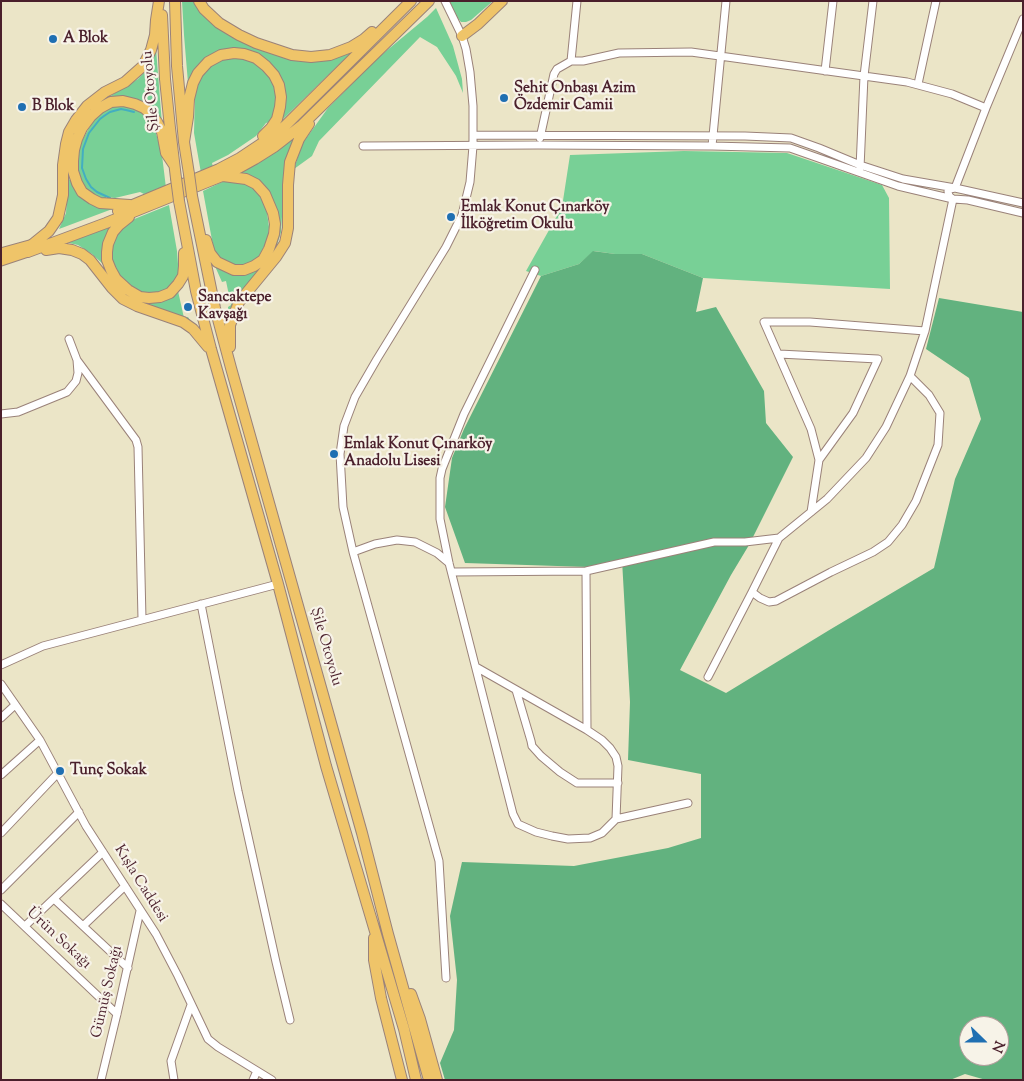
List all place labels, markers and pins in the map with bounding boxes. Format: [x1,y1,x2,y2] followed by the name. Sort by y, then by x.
[63,30,108,48] place label: A Blok
[47,33,59,45] marker: A Blok
[514,80,636,115] place label: Şehit Onbaşı Azim Özdemir Camii
[498,92,510,104] marker: Şehit Onbaşı Azim Özdemir Camii
[32,98,74,116] place label: B Blok
[16,101,28,113] marker: B Blok
[461,199,609,234] place label: Emlak Konut Çınarköy İlköğretim Okulu
[445,211,457,223] marker: Emlak Konut Çınarköy İlköğretim Okulu
[198,289,272,324] place label: Sancaktepe Kavşağı
[182,301,194,313] marker: Sancaktepe Kavşağı
[344,436,492,471] place label: Emlak Konut Çınarköy Anadolu Lisesi
[328,448,340,460] marker: Emlak Konut Çınarköy Anadolu Lisesi
[70,762,147,780] place label: Tunç Sokak
[54,765,66,777] marker: Tunç Sokak

